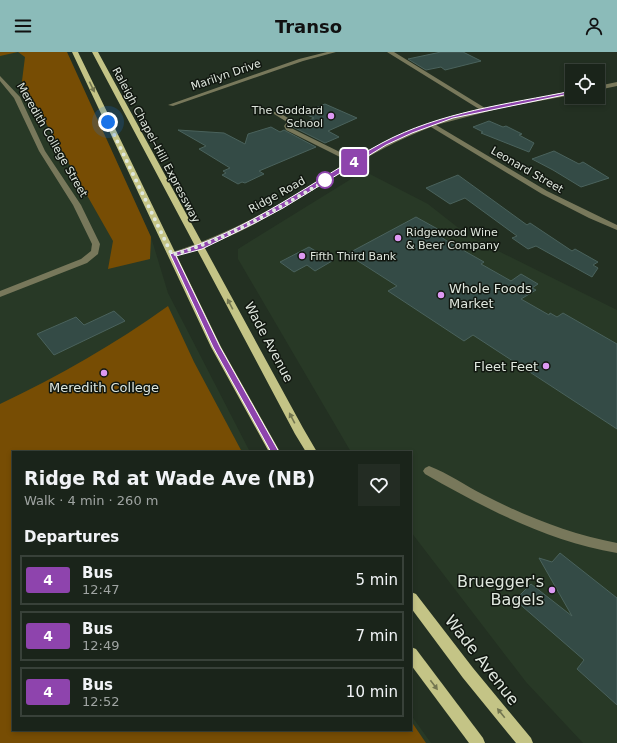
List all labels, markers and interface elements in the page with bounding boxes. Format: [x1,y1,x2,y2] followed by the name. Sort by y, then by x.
[12,15,34,37] icon: menu
[583,15,605,37] icon: person
[275,16,342,37] text: Transo
[189,57,263,93] street label: Marilyn Drive
[565,64,605,104] map controls
[565,64,605,104] button: locate
[109,65,203,225] street label: Raleigh Chapel–Hill Expressway
[14,80,90,200] street label: Meredith College Street
[89,81,95,93] one-way arrow
[251,104,323,130] place label: The Goddard School
[326,111,336,121] marker: The Goddard School
[98,112,118,132] your location
[489,144,566,196] street label: Leonard Street
[341,149,367,175] line badge: 4
[349,154,359,170] text: 4
[316,171,334,189] unlabelled marker
[247,174,307,216] street label: Ridge Road
[406,226,500,252] place label: Ridgewood Wine & Beer Company
[393,233,403,243] marker: Ridgewood Wine & Beer Company
[310,250,397,263] place label: Fifth Third Bank
[297,251,307,261] marker: Fifth Third Bank
[449,281,532,311] place label: Whole Foods Market
[436,290,446,300] marker: Whole Foods Market
[227,298,234,310] one-way arrow
[242,299,296,385] street label: Wade Avenue
[474,359,538,374] place label: Fleet Feet
[541,361,551,371] marker: Fleet Feet
[99,368,109,378] marker: Meredith College
[49,380,159,395] place label: Meredith College
[289,413,295,424] one-way arrow
[358,464,400,506] button: heart
[24,467,315,489] text: Ridge Rd at Wade Ave (NB)
[24,493,158,508] text: Walk · 4 min · 260 m
[24,528,119,546] text: Departures
[82,564,113,582] text: Bus
[355,571,398,589] text: 5 min
[43,572,53,588] text: 4
[457,572,544,609] place label: Bruegger's Bagels
[82,582,119,597] text: 12:47
[547,585,557,595] marker: Bruegger's Bagels
[441,611,523,709] street label: Wade Avenue
[82,620,113,638] text: Bus
[355,627,398,645] text: 7 min
[43,628,53,644] text: 4
[82,638,119,653] text: 12:49
[82,676,113,694] text: Bus
[430,680,438,691] one-way arrow
[346,683,398,701] text: 10 min
[43,684,53,700] text: 4
[82,694,119,709] text: 12:52
[496,708,505,719] one-way arrow

